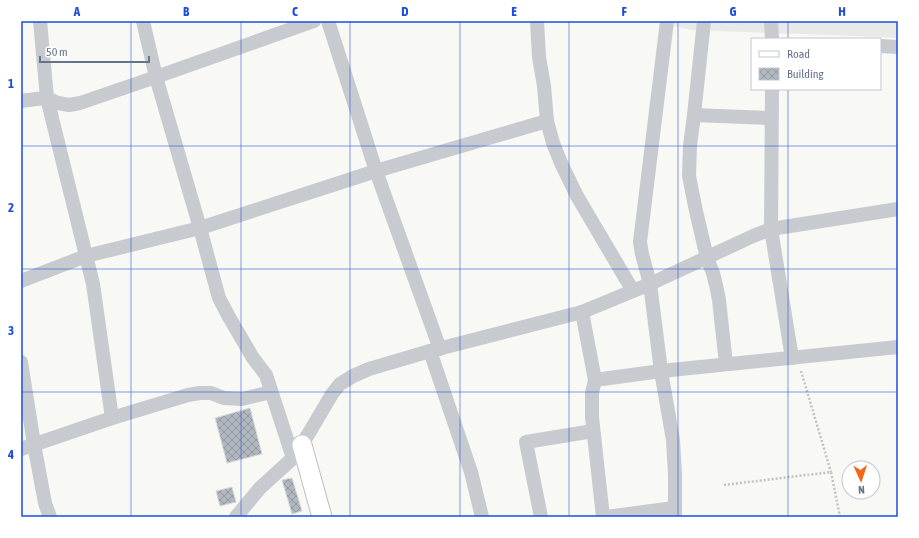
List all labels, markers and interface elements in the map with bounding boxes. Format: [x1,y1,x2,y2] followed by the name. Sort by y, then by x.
[73,4,81,19] text: A
[183,4,190,19] text: B
[292,4,298,19] text: C
[401,4,409,19] text: D
[511,4,517,19] text: E
[621,4,627,19] text: F
[730,4,737,19] text: G
[838,4,846,19] text: H
[40,38,149,64] scale bar
[751,38,881,90] legend
[46,45,68,59] text: 50 m
[787,47,810,61] text: Road
[787,67,825,81] text: Building
[8,76,14,91] text: 1
[8,200,14,215] text: 2
[8,323,14,338] text: 3
[7,447,14,462] text: 4
[841,460,881,500] north arrow
[858,484,865,496] text: N

